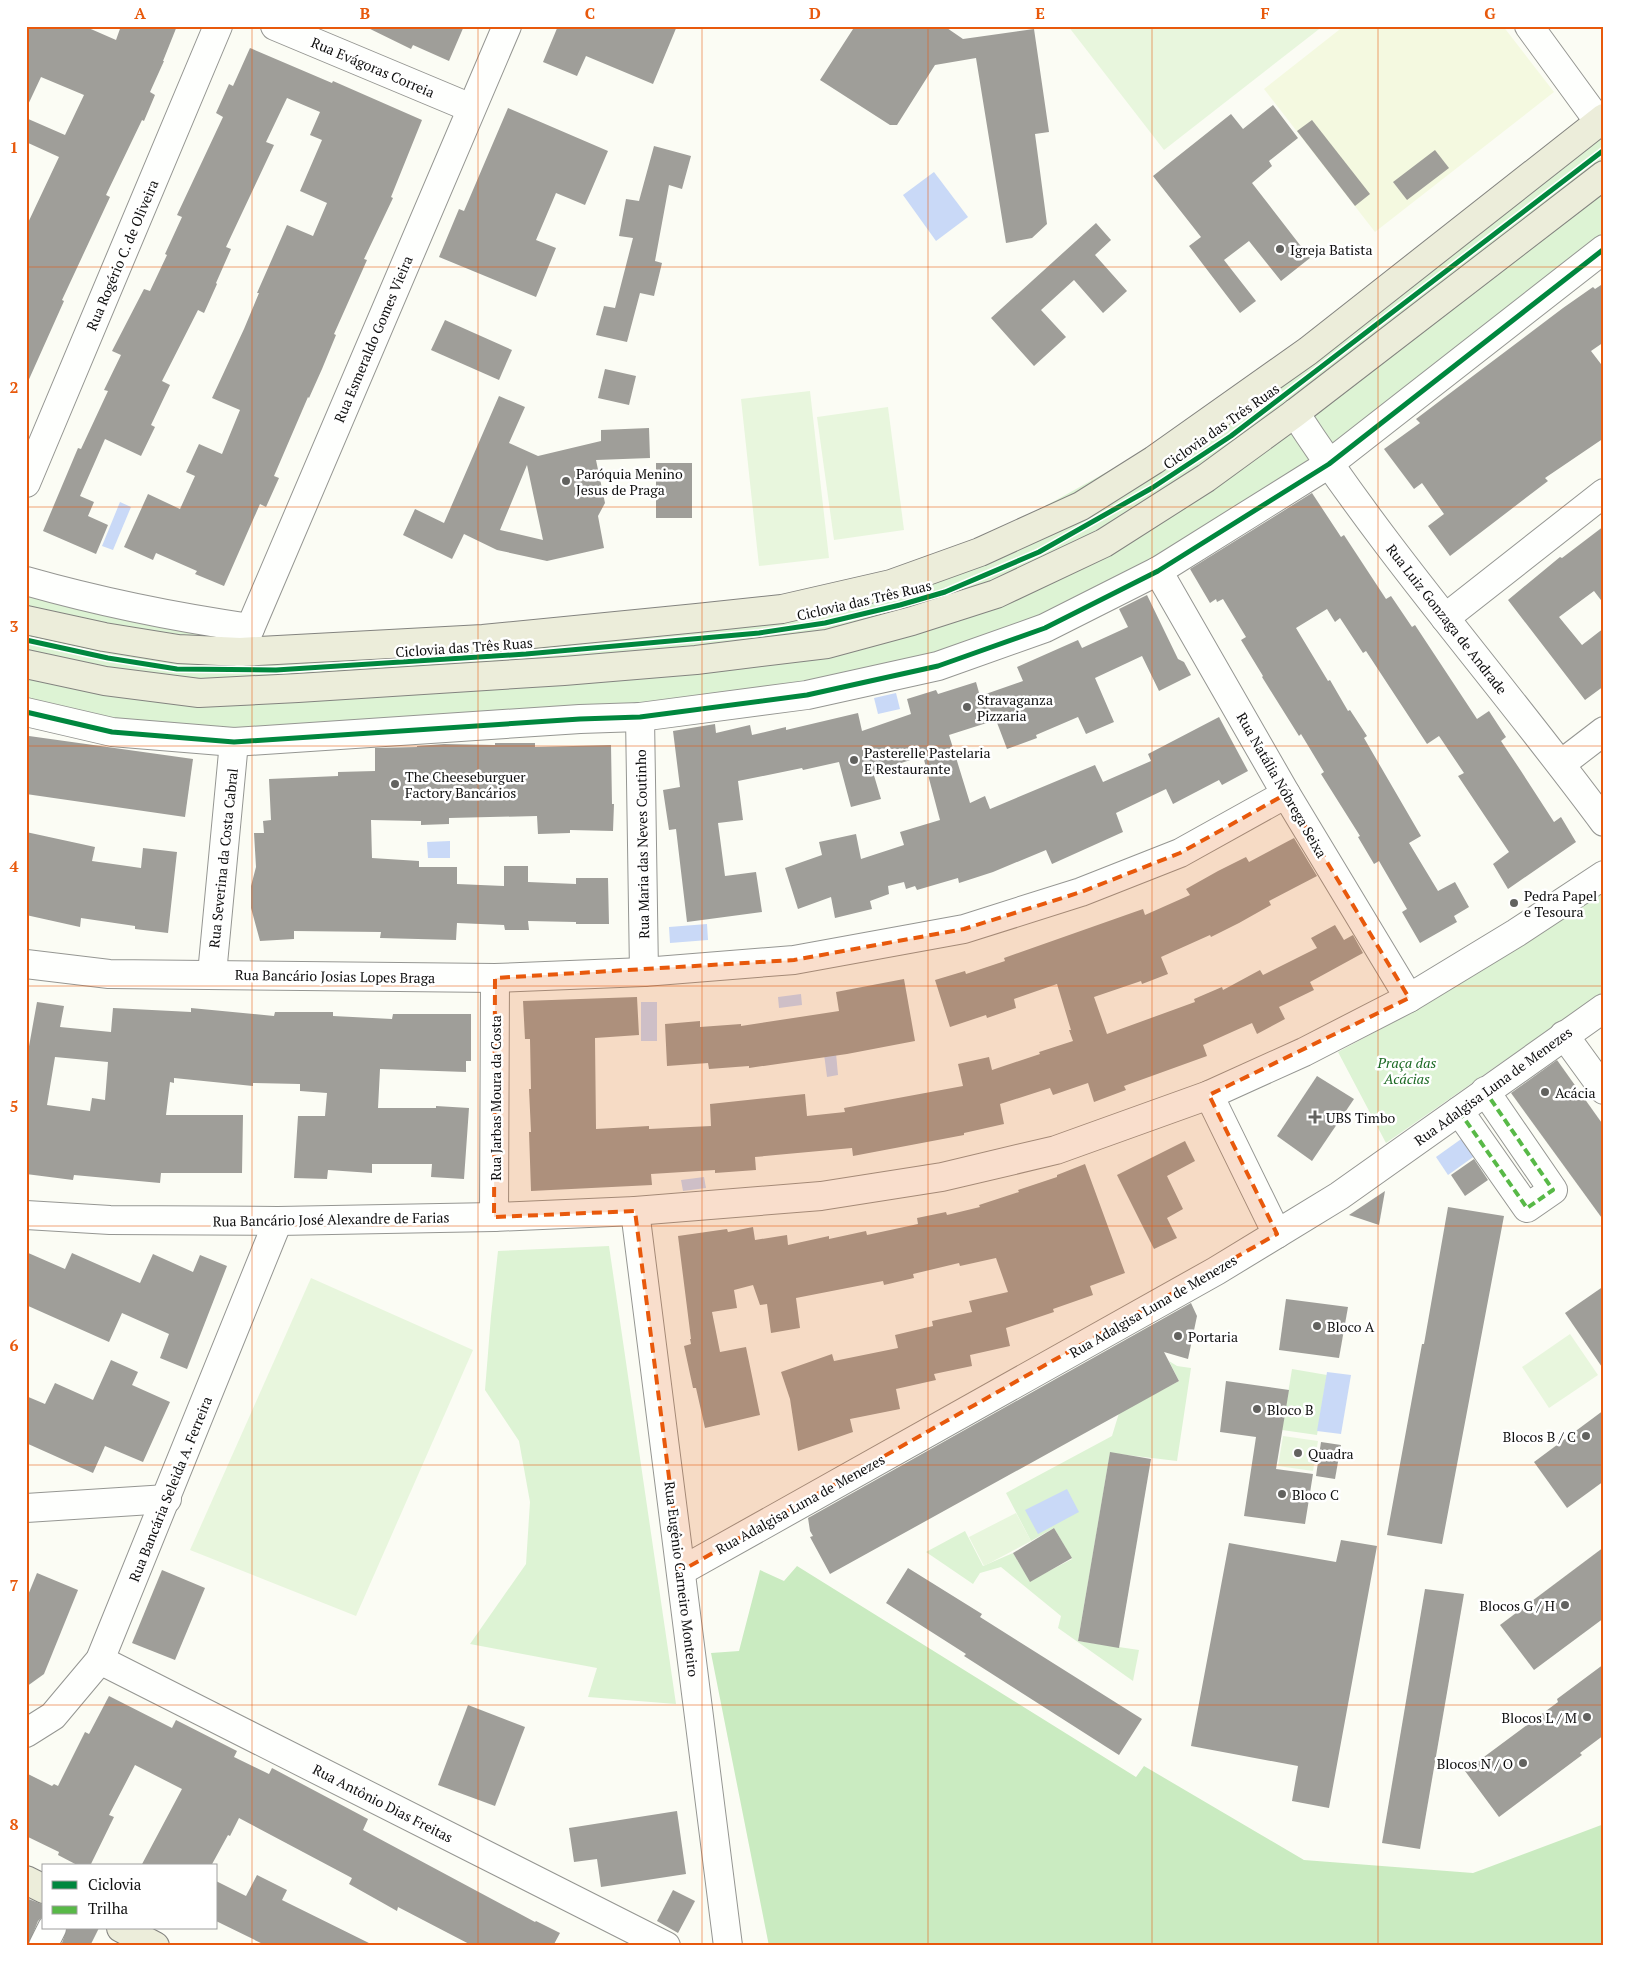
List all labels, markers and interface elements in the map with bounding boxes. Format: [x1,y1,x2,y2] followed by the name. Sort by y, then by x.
[134,2,146,24] text: A
[360,2,370,24] text: B
[585,2,595,24] text: C
[809,2,821,24] text: D
[1035,2,1045,24] text: E
[1260,2,1270,24] text: F
[1484,2,1496,24] text: G
[308,32,438,102] street label: Rua Evágoras Correia
[9,136,19,158] text: 1
[82,177,162,333] street label: Rua Rogério C. de Oliveira
[1290,240,1373,259] place label: Igreja Batista
[1274,243,1286,255] marker: Igreja Batista
[329,253,417,425] street label: Rua Esmeraldo Gomes Vieira
[9,376,19,398] text: 2
[1159,379,1283,473] street label: Ciclovia das Três Ruas
[576,464,683,499] place label: Paróquia Menino Jesus de Praga
[560,475,572,487] marker: Paróquia Menino Jesus de Praga
[1382,540,1512,698] street label: Rua Luiz Gonzaga de Andrade
[795,575,933,625] street label: Ciclovia das Três Ruas
[9,615,19,637] text: 3
[395,633,533,661] street label: Ciclovia das Três Ruas
[977,690,1053,725] place label: Stravaganza Pizzaria
[961,701,973,713] marker: Stravaganza Pizzaria
[1233,709,1331,861] street label: Rua Natália Nóbrega Seixa
[864,743,991,778] place label: Pasterelle Pastelaria E Restaurante
[631,749,653,939] street label: Rua Maria das Neves Coutinho
[848,754,860,766] marker: Pasterelle Pastelaria E Restaurante
[204,767,242,949] street label: Rua Severina da Costa Cabral
[405,767,526,802] place label: The Cheeseburguer Factory Bancários
[389,778,401,790] marker: The Cheeseburguer Factory Bancários
[9,855,19,877] text: 4
[1524,886,1597,921] place label: Pedra Papel e Tesoura
[1508,897,1520,909] marker: Pedra Papel e Tesoura
[235,965,435,987] street label: Rua Bancário Josias Lopes Braga
[486,1015,505,1181] street label: Rua Jarbas Moura da Costa
[1410,1022,1576,1150] street label: Rua Adalgisa Luna de Menezes
[1377,1053,1437,1088] park label: Praça das Acácias
[1555,1083,1595,1102] place label: Acácia
[1539,1086,1551,1098] marker: Acácia
[9,1095,19,1117] text: 5
[1326,1108,1396,1127] place label: UBS Timbo
[1308,1110,1322,1124] marker: UBS Timbo
[212,1207,450,1231] street label: Rua Bancário José Alexandre de Farias
[1066,1250,1240,1362] street label: Rua Adalgisa Luna de Menezes
[1327,1317,1375,1336] place label: Bloco A
[1311,1320,1323,1332] marker: Bloco A
[1188,1327,1238,1346] place label: Portaria
[1172,1330,1184,1342] marker: Portaria
[9,1334,19,1356] text: 6
[124,1393,216,1585] street label: Rua Bancária Seleida A. Ferreira
[1267,1400,1314,1419] place label: Bloco B
[1251,1403,1263,1415] marker: Bloco B
[1503,1427,1576,1446] place label: Blocos B / C
[1580,1430,1592,1442] marker: Blocos B / C
[1308,1444,1354,1463] place label: Quadra
[1292,1447,1304,1459] marker: Quadra
[712,1449,888,1559] street label: Rua Adalgisa Luna de Menezes
[661,1480,703,1678] street label: Rua Eugênio Carneiro Monteiro
[1292,1485,1339,1504] place label: Bloco C
[1276,1488,1288,1500] marker: Bloco C
[9,1574,19,1596] text: 7
[1480,1596,1555,1615] place label: Blocos G / H
[1559,1599,1571,1611] marker: Blocos G / H
[1502,1708,1577,1727] place label: Blocos L / M
[1581,1711,1593,1723] marker: Blocos L / M
[1437,1754,1513,1773] place label: Blocos N / O
[1517,1757,1529,1769] marker: Blocos N / O
[310,1759,456,1847] street label: Rua Antônio Dias Freitas
[9,1813,19,1835] text: 8
[42,1864,218,1930] legend
[88,1874,142,1894] text: Ciclovia
[88,1898,128,1918] text: Trilha

